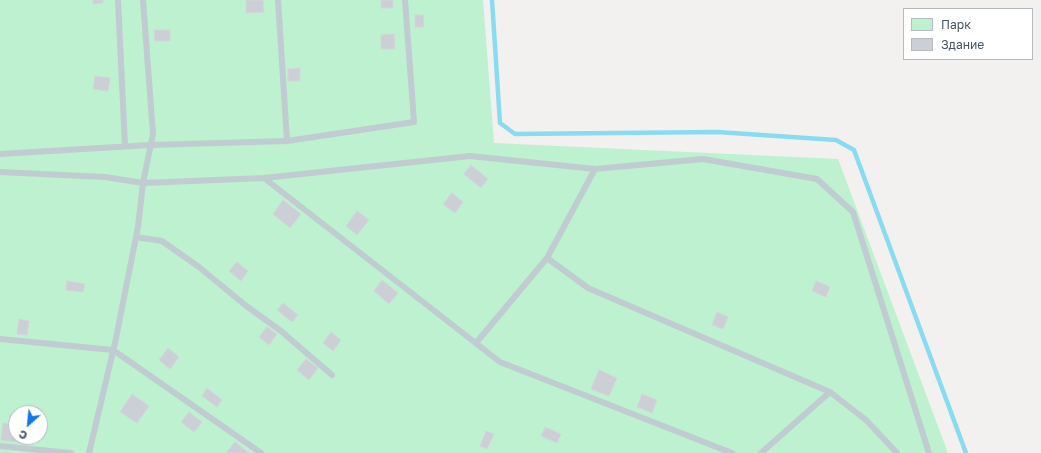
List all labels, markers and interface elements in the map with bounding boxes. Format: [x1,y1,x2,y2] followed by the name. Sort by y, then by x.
[903,8,1033,60] legend
[941,17,971,32] text: Парк
[941,37,984,52] text: Здание
[8,405,48,445] north arrow
[16,428,29,443] text: С

